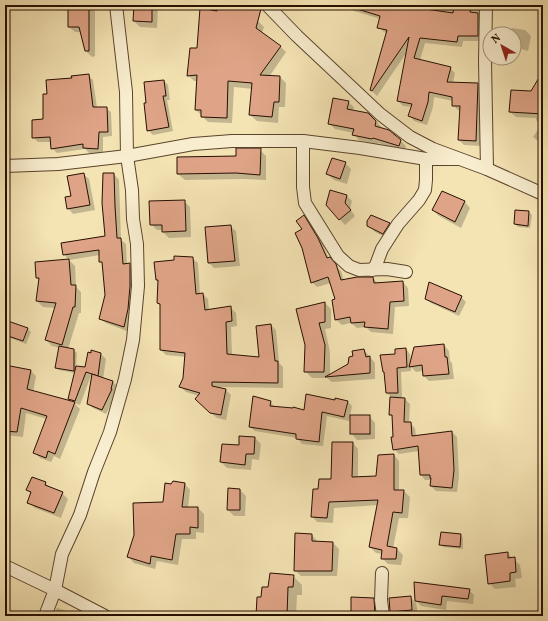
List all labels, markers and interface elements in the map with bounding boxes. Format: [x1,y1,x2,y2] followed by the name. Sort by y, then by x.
[482,26,522,66] north arrow
[489,31,504,48] text: N

